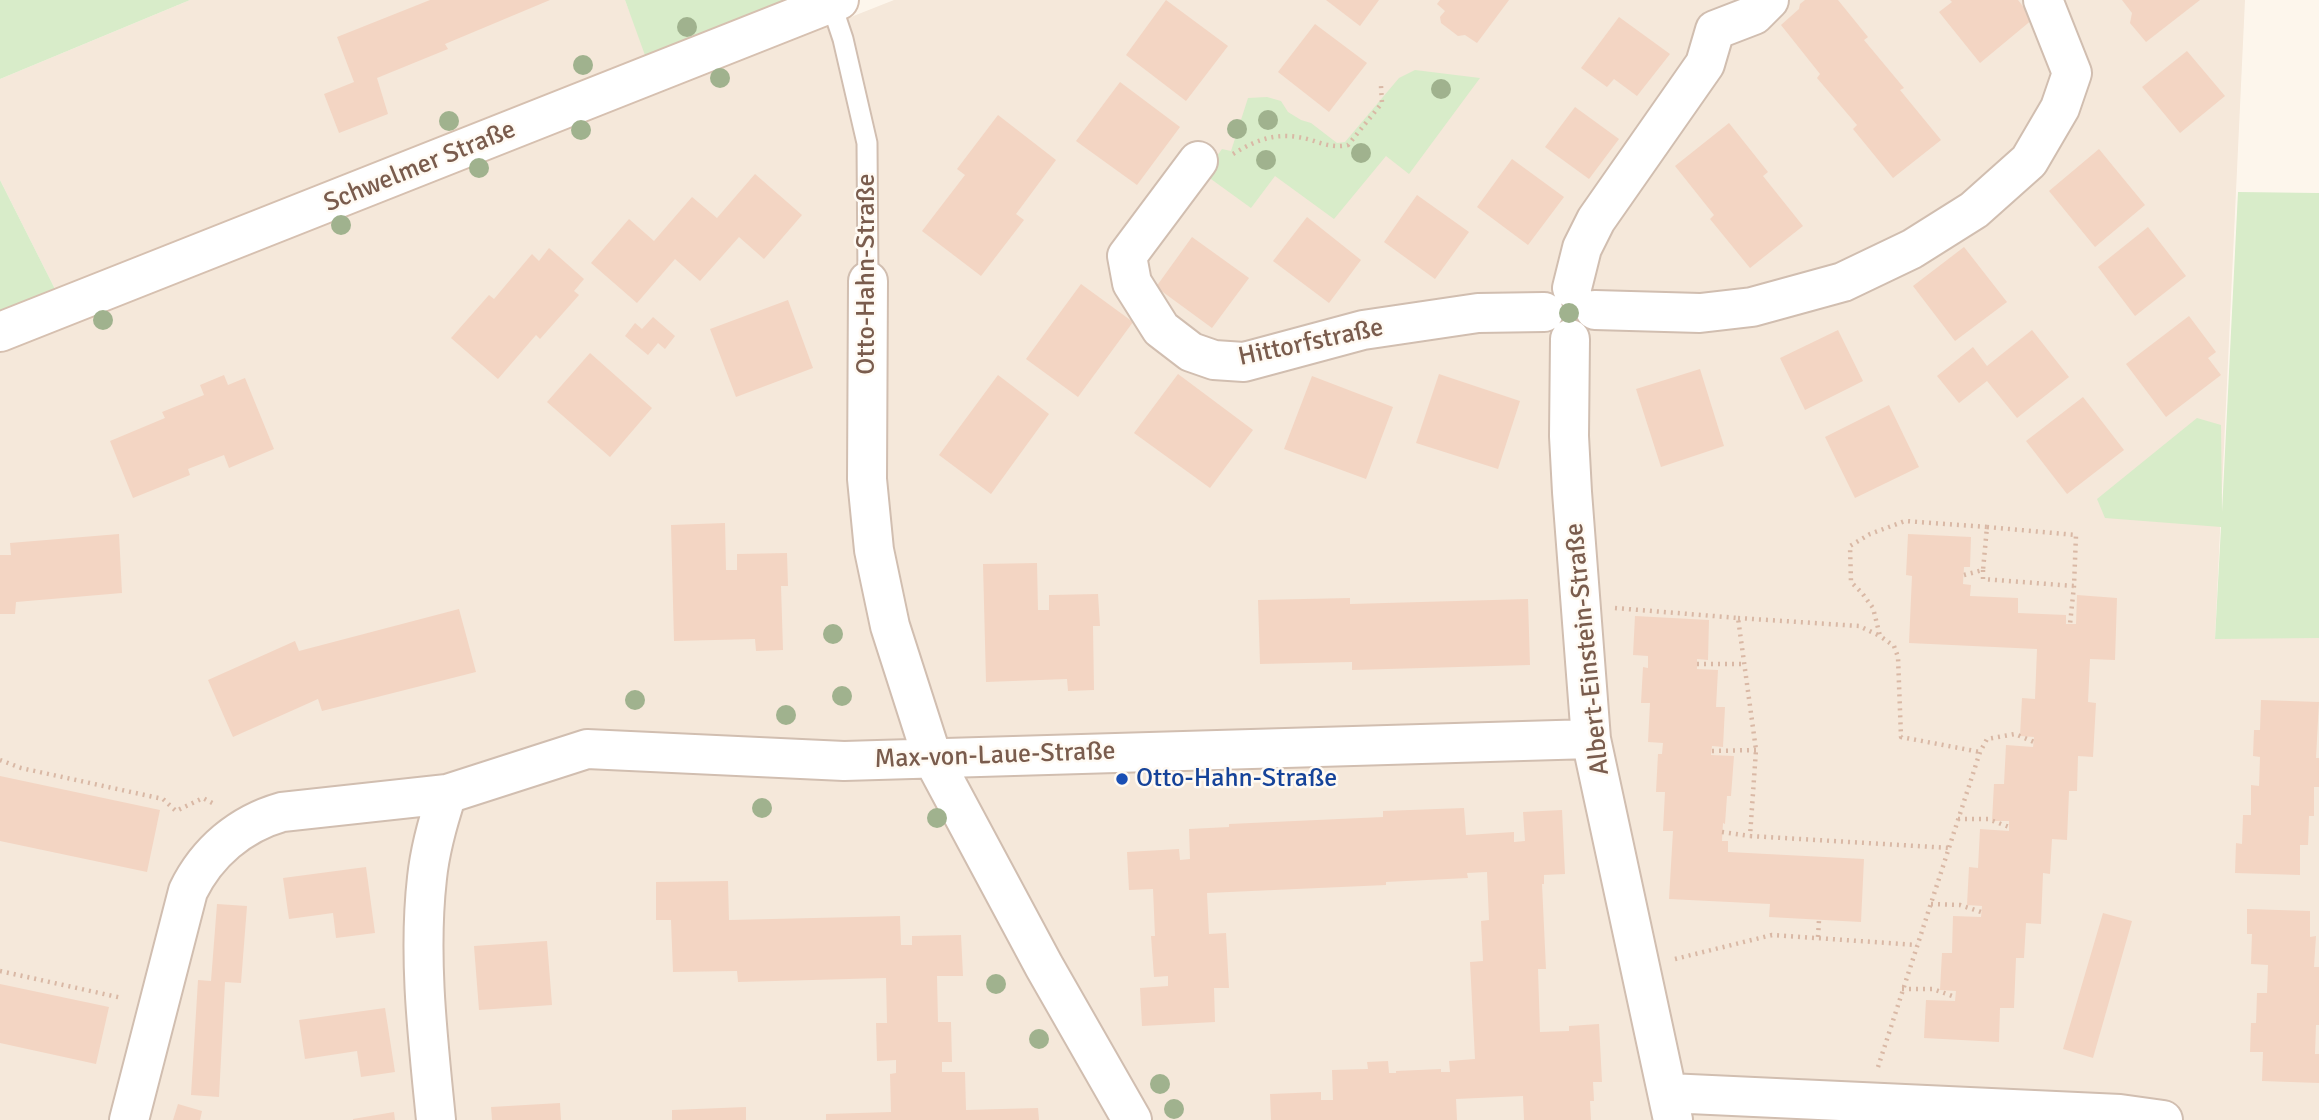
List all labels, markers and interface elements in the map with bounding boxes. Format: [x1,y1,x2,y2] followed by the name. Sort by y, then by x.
[320,114,520,220] street label: Schwelmer Straße
[851,173,883,375] street label: Otto-Hahn-Straße
[1236,312,1386,374] street label: Hittorfstraße
[1559,521,1617,777] street label: Albert-Einstein-Straße
[874,736,1116,776] street label: Max-von-Laue-Straße
[1136,763,1337,795] place label: Otto-Hahn-Straße
[1114,771,1130,787] marker: Otto-Hahn-Straße

